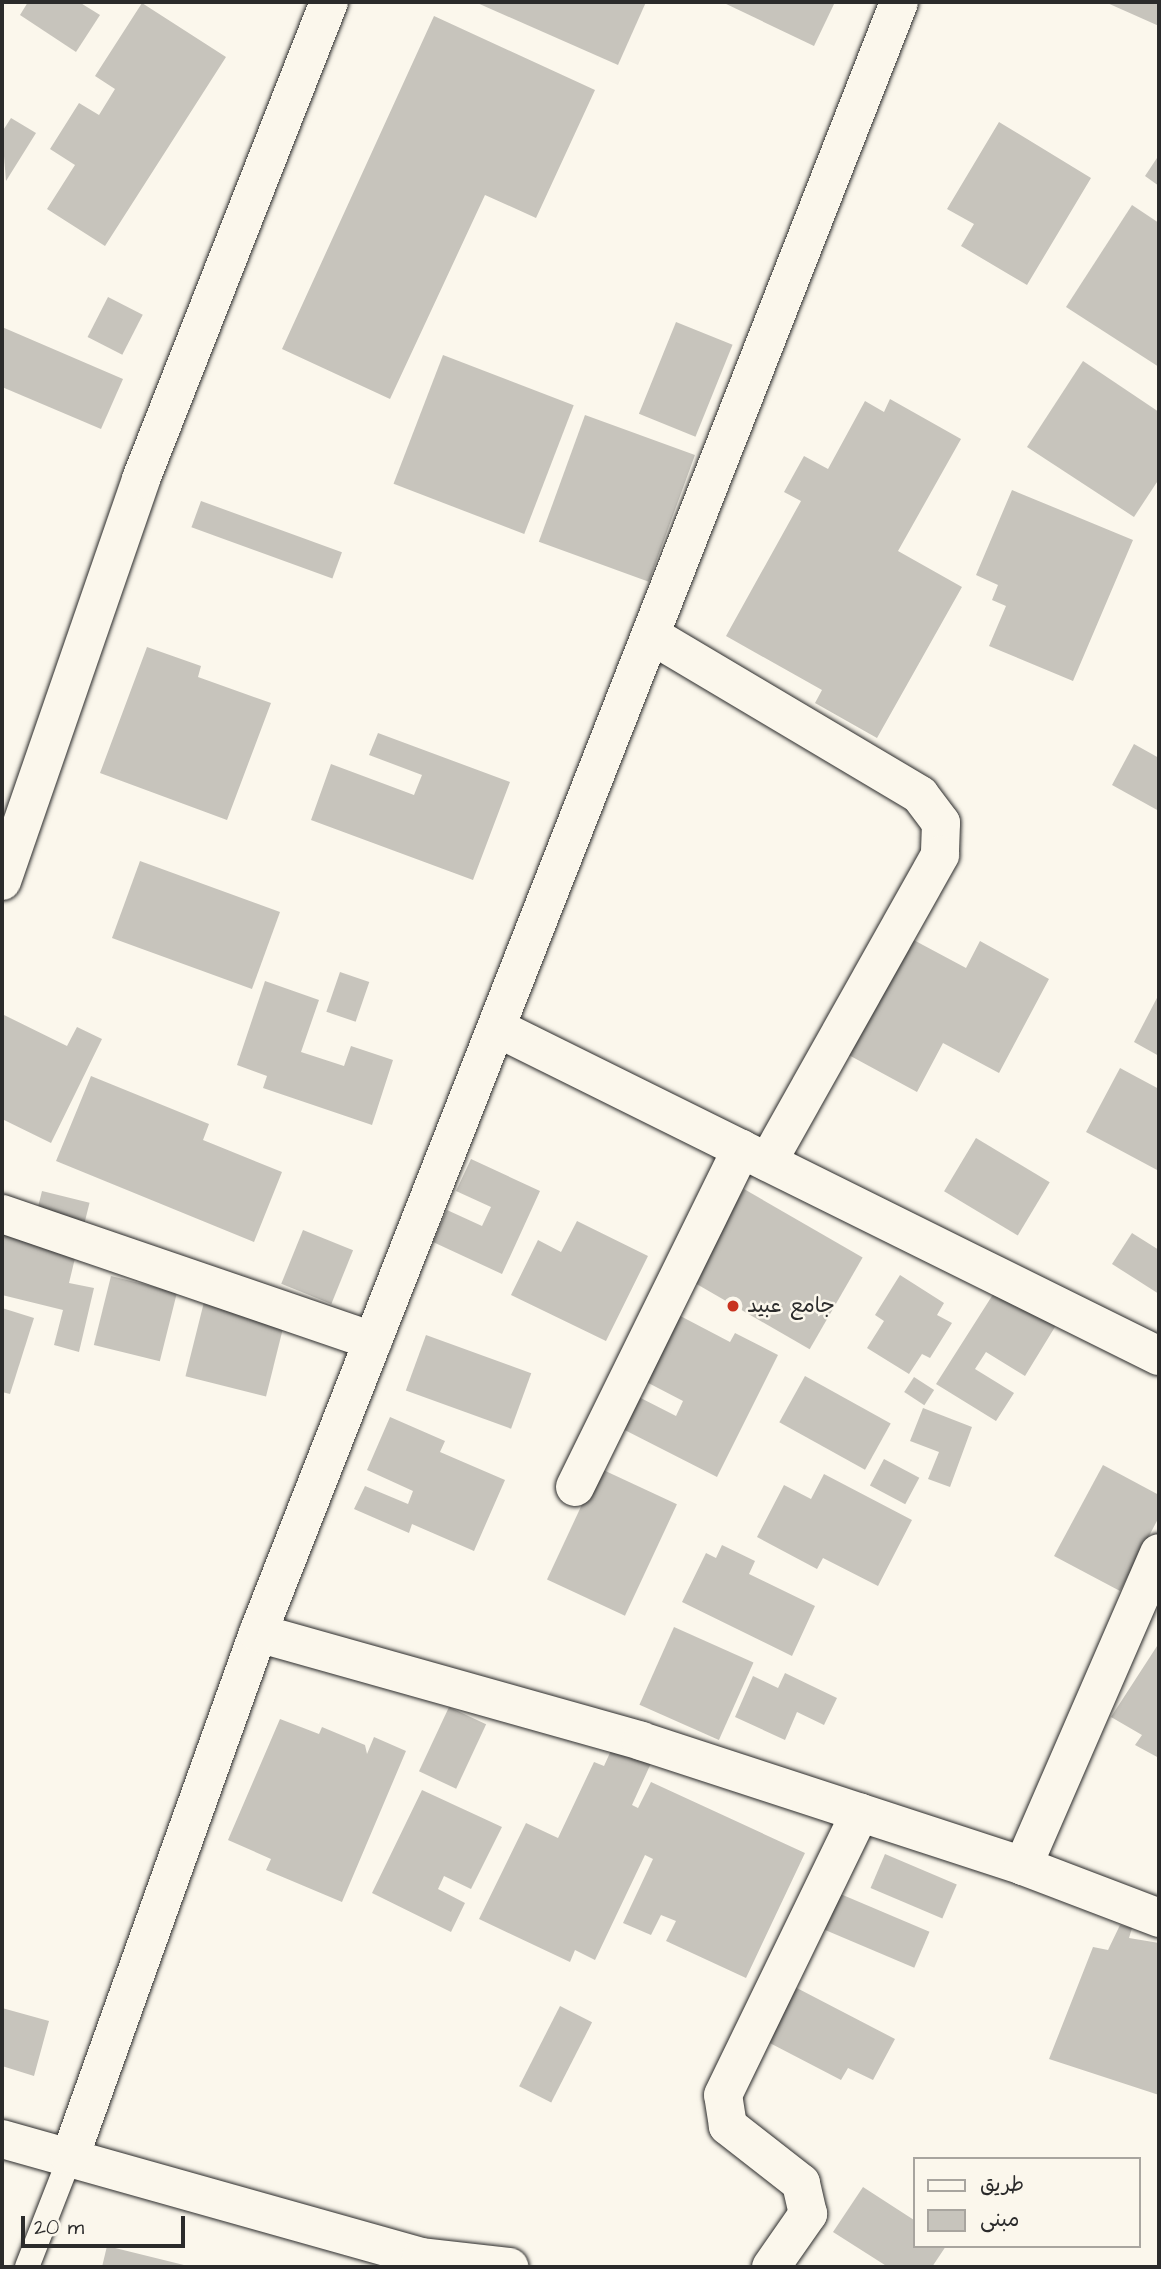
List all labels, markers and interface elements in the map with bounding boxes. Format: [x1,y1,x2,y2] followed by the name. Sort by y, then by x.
[747,1293,835,1319] place label: جامع عبيد
[725,1298,741,1314] marker: جامع عبيد
[912,2157,1140,2248] legend
[980,2170,1024,2199] text: طريق
[24,2202,189,2246] scale bar
[980,2205,1019,2234] text: مبنى
[34,2213,84,2242] text: 20 m

